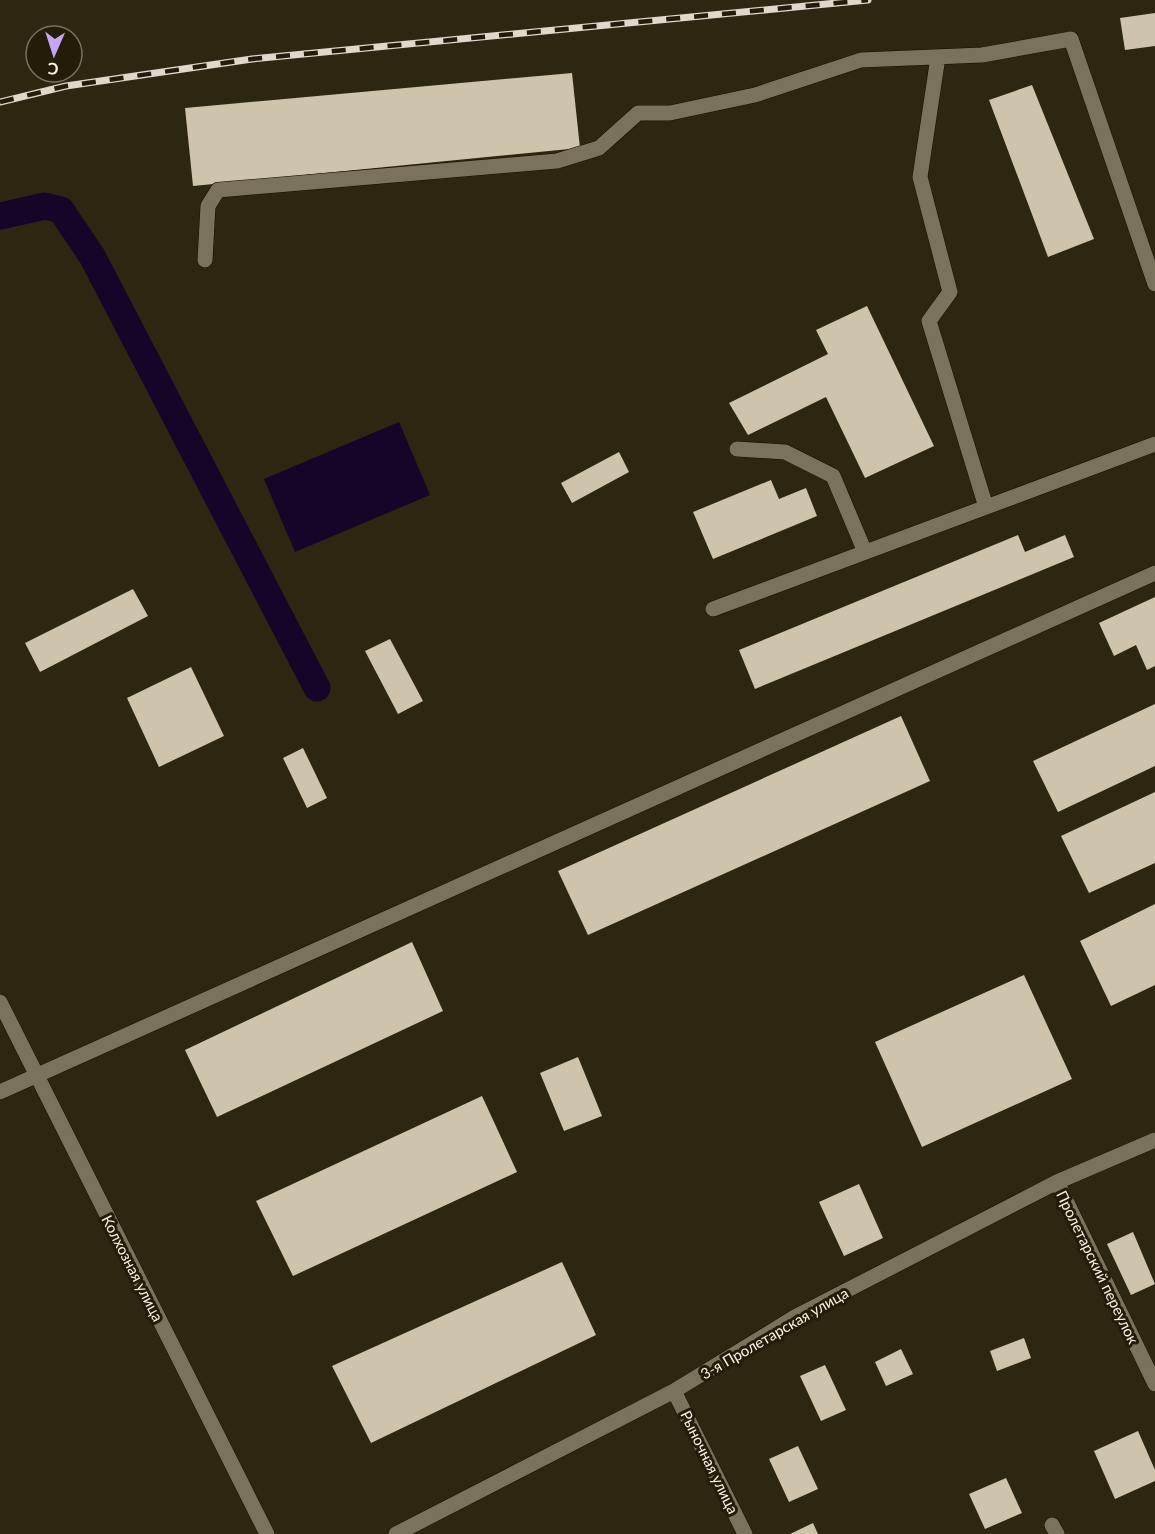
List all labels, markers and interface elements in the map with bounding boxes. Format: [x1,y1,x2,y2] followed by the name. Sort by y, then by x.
[24,24,84,84] north arrow
[47,60,59,79] text: С
[1053,1187,1143,1347] street label: Пролетарский переулок
[98,1212,168,1324] street label: Колхозная улица
[697,1283,851,1383] street label: 3-я Пролетарская улица
[677,1408,743,1516] street label: Рыночная улица

